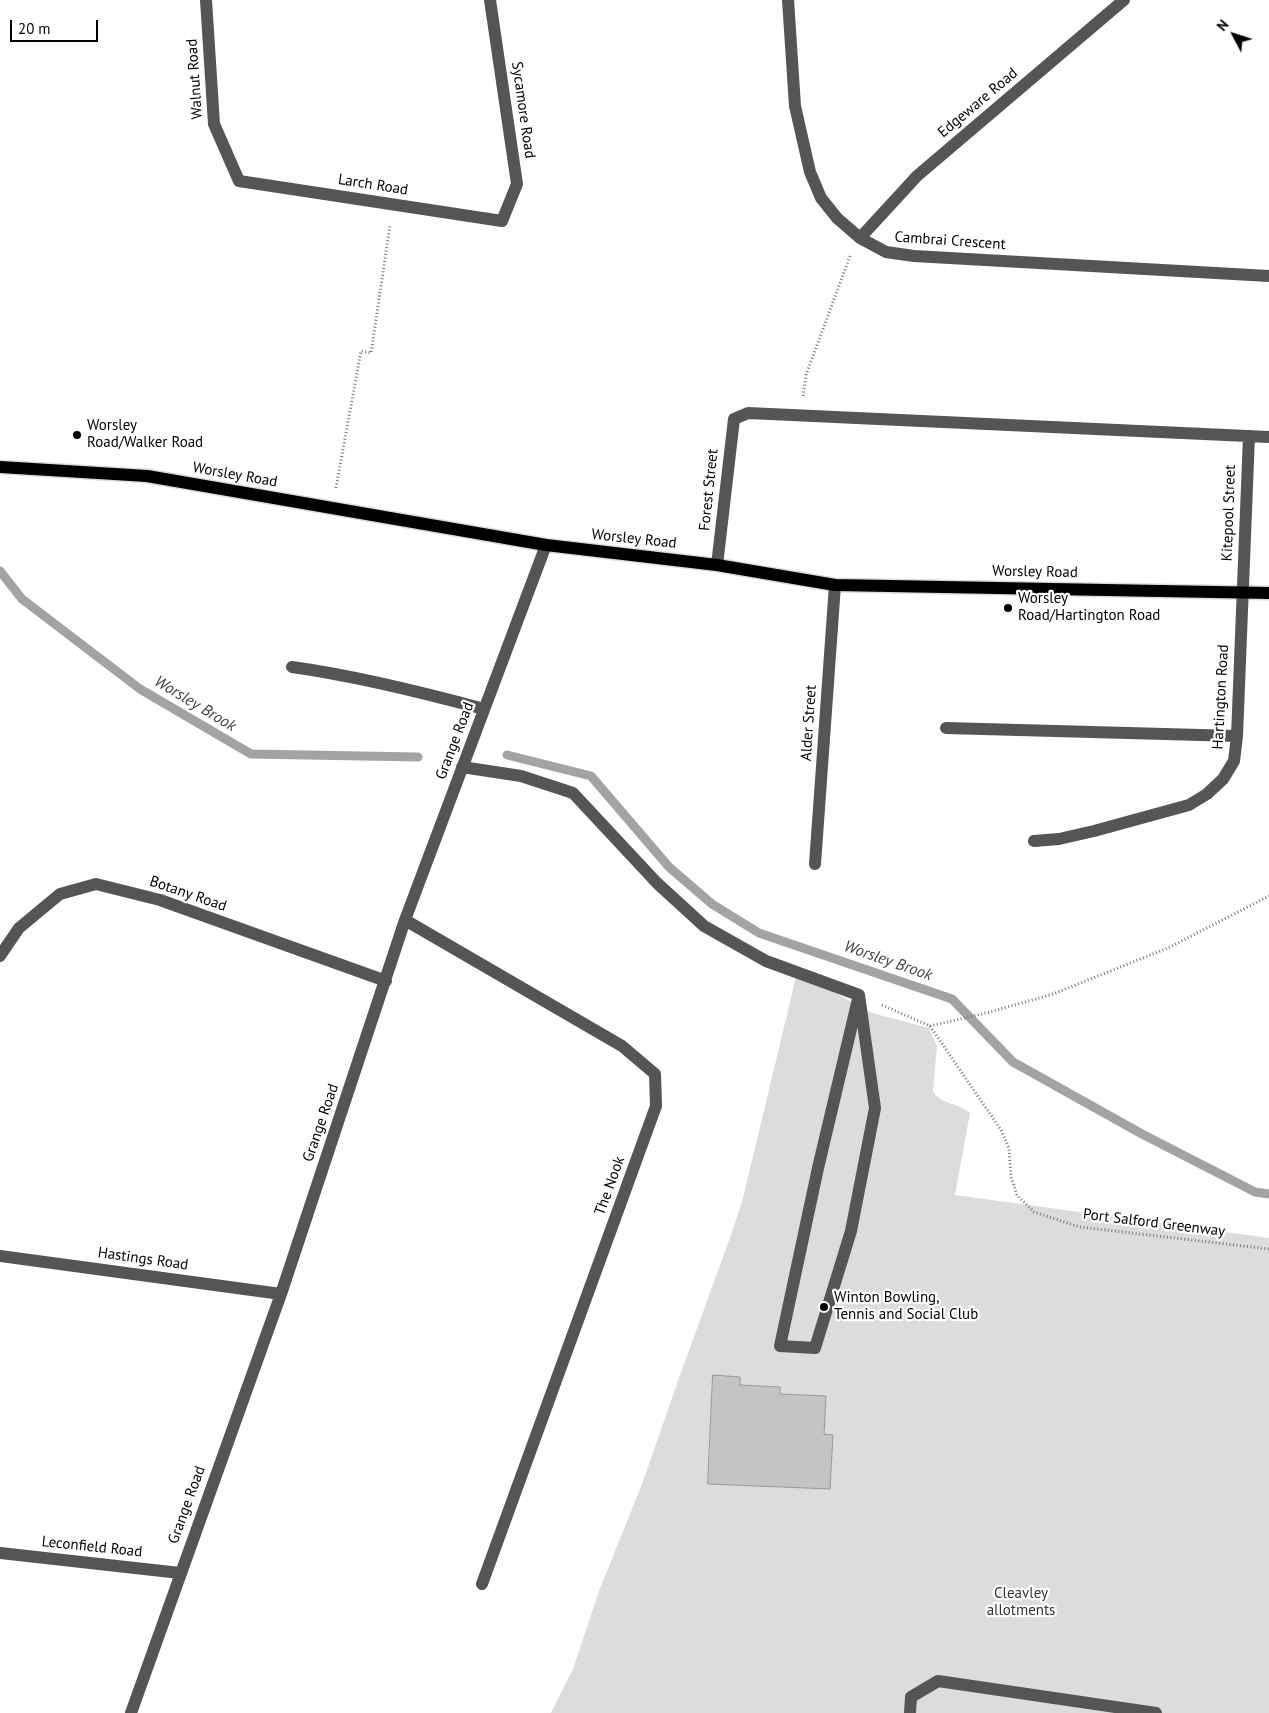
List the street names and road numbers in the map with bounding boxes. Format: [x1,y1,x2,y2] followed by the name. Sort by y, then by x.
[183,38,207,120] street label: Walnut Road
[507,60,539,160] street label: Sycamore Road
[934,64,1022,142] street label: Edgeware Road
[337,171,409,199] street label: Larch Road
[894,228,1006,254] street label: Cambrai Crescent
[696,448,722,532] street label: Forest Street
[191,459,279,491] street label: Worsley Road
[1218,464,1240,562] street label: Kitepool Street
[590,526,678,552] street label: Worsley Road
[992,562,1078,582] street label: Worsley Road
[1209,644,1233,750] street label: Hartington Road
[797,684,821,762] street label: Alder Street
[432,700,478,782] street label: Grange Road
[147,872,229,916] street label: Botany Road
[299,1082,343,1164] street label: Grange Road
[591,1154,629,1218] street label: The Nook
[1082,1205,1226,1241] street label: Port Salford Greenway
[97,1244,189,1274] street label: Hastings Road
[165,1464,209,1546] street label: Grange Road
[41,1533,143,1561] street label: Leconfield Road

